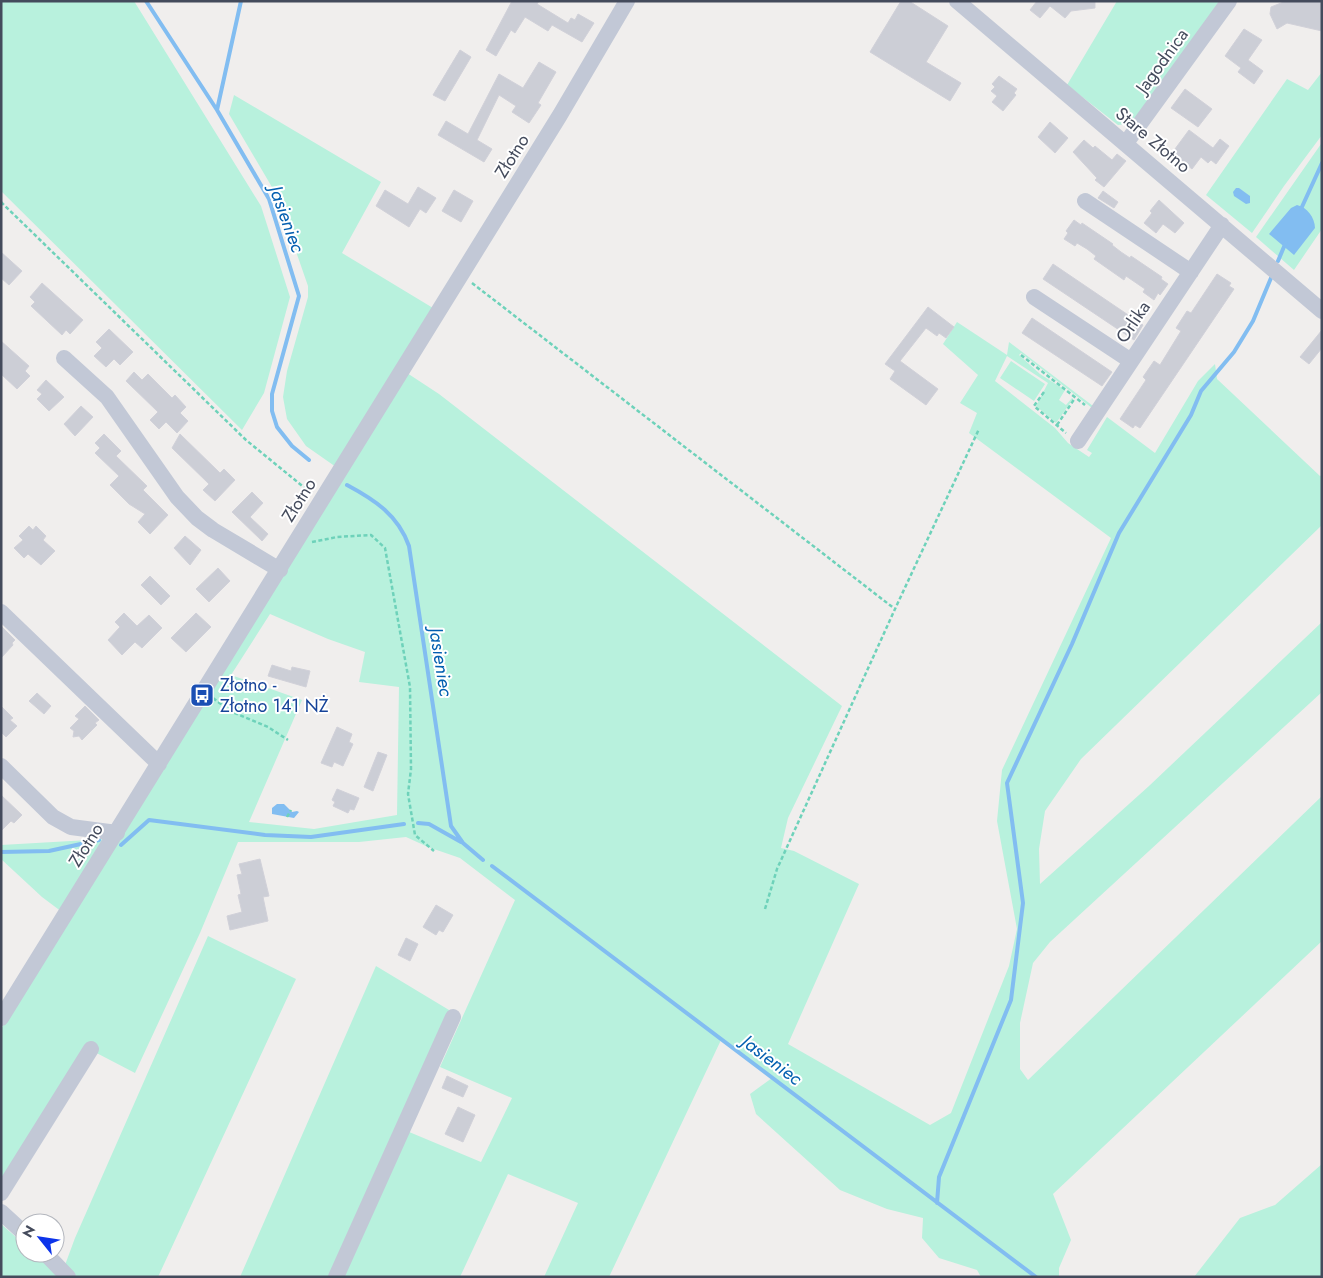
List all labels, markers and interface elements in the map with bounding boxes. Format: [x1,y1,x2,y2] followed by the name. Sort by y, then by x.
[1128,23,1194,100] street label: Jagodnica
[1110,101,1196,179] street label: Stare Złotno
[488,129,536,183] street label: Złotno
[261,178,312,256] water label: Jasieniec
[1109,296,1157,348] street label: Orlika
[275,473,323,527] street label: Złotno
[422,622,460,699] water label: Jasieniec
[220,672,329,719] place label: Złotno - Złotno 141 NŻ
[189,682,215,708] bus stop icon: Złotno - Złotno 141 NŻ
[62,818,110,872] street label: Złotno
[733,1026,808,1092] water label: Jasieniec
[15,1213,65,1263] north arrow
[17,1222,40,1241] text: N

